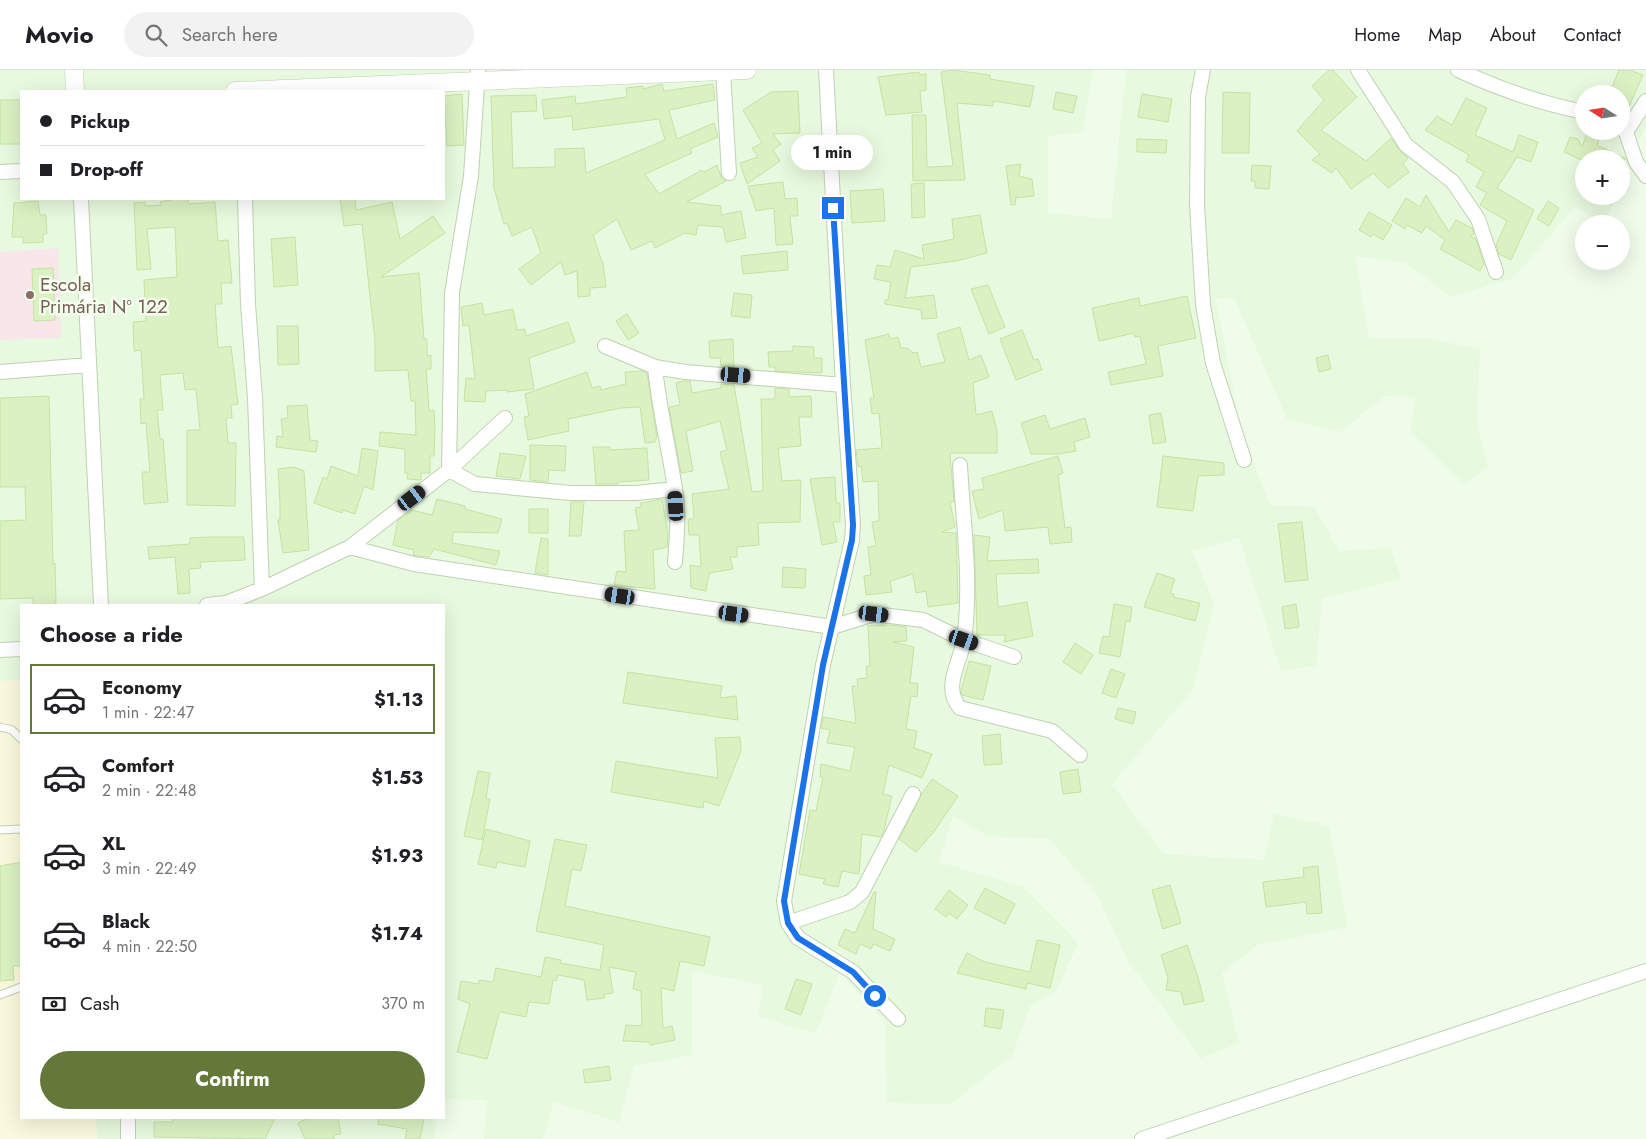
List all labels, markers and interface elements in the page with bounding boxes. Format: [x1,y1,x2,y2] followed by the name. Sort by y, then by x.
[124,12,474,57] search box
[25,17,94,52] text: Movio
[142,21,170,49] icon: search
[182,21,278,48] text: Search here
[1354,22,1400,48] text: Home
[1428,22,1462,48] text: Map
[1490,22,1535,48] text: About
[1563,22,1621,48] text: Contact
[1575,85,1630,140] north arrow
[1575,85,1630,270] map controls
[70,108,130,135] text: Pickup
[792,136,874,170] callout: 1 min
[812,141,852,164] text: 1 min
[1575,150,1630,205] button: +
[70,156,143,183] text: Drop-off
[822,197,844,219] route end
[1575,215,1630,270] button: −
[40,271,168,320] place label: Escola Primária Nº 122
[24,289,36,301] marker: Escola Primária Nº 122
[720,366,751,384] car
[395,483,428,513] car
[667,491,684,521] car
[604,586,635,606] car
[718,604,749,624] car
[858,605,889,623] car
[40,618,183,650] text: Choose a ride
[947,628,980,652] car
[102,674,182,701] text: Economy
[42,677,87,722] icon: car
[374,686,423,713] text: $1.13
[102,701,194,724] text: 1 min · 22:47
[102,752,174,779] text: Comfort
[42,755,87,800] icon: car
[371,764,423,791] text: $1.53
[102,779,196,802] text: 2 min · 22:48
[102,830,125,857] text: XL
[42,833,87,878] icon: car
[371,842,423,869] text: $1.93
[102,857,197,880] text: 3 min · 22:49
[102,908,150,935] text: Black
[42,911,87,956] icon: car
[371,920,423,947] text: $1.74
[102,935,197,958] text: 4 min · 22:50
[864,985,886,1007] route start
[40,990,68,1018] icon: cash
[80,990,120,1017] text: Cash
[381,992,425,1015] text: 370 m
[40,1051,425,1109] button: Confirm

